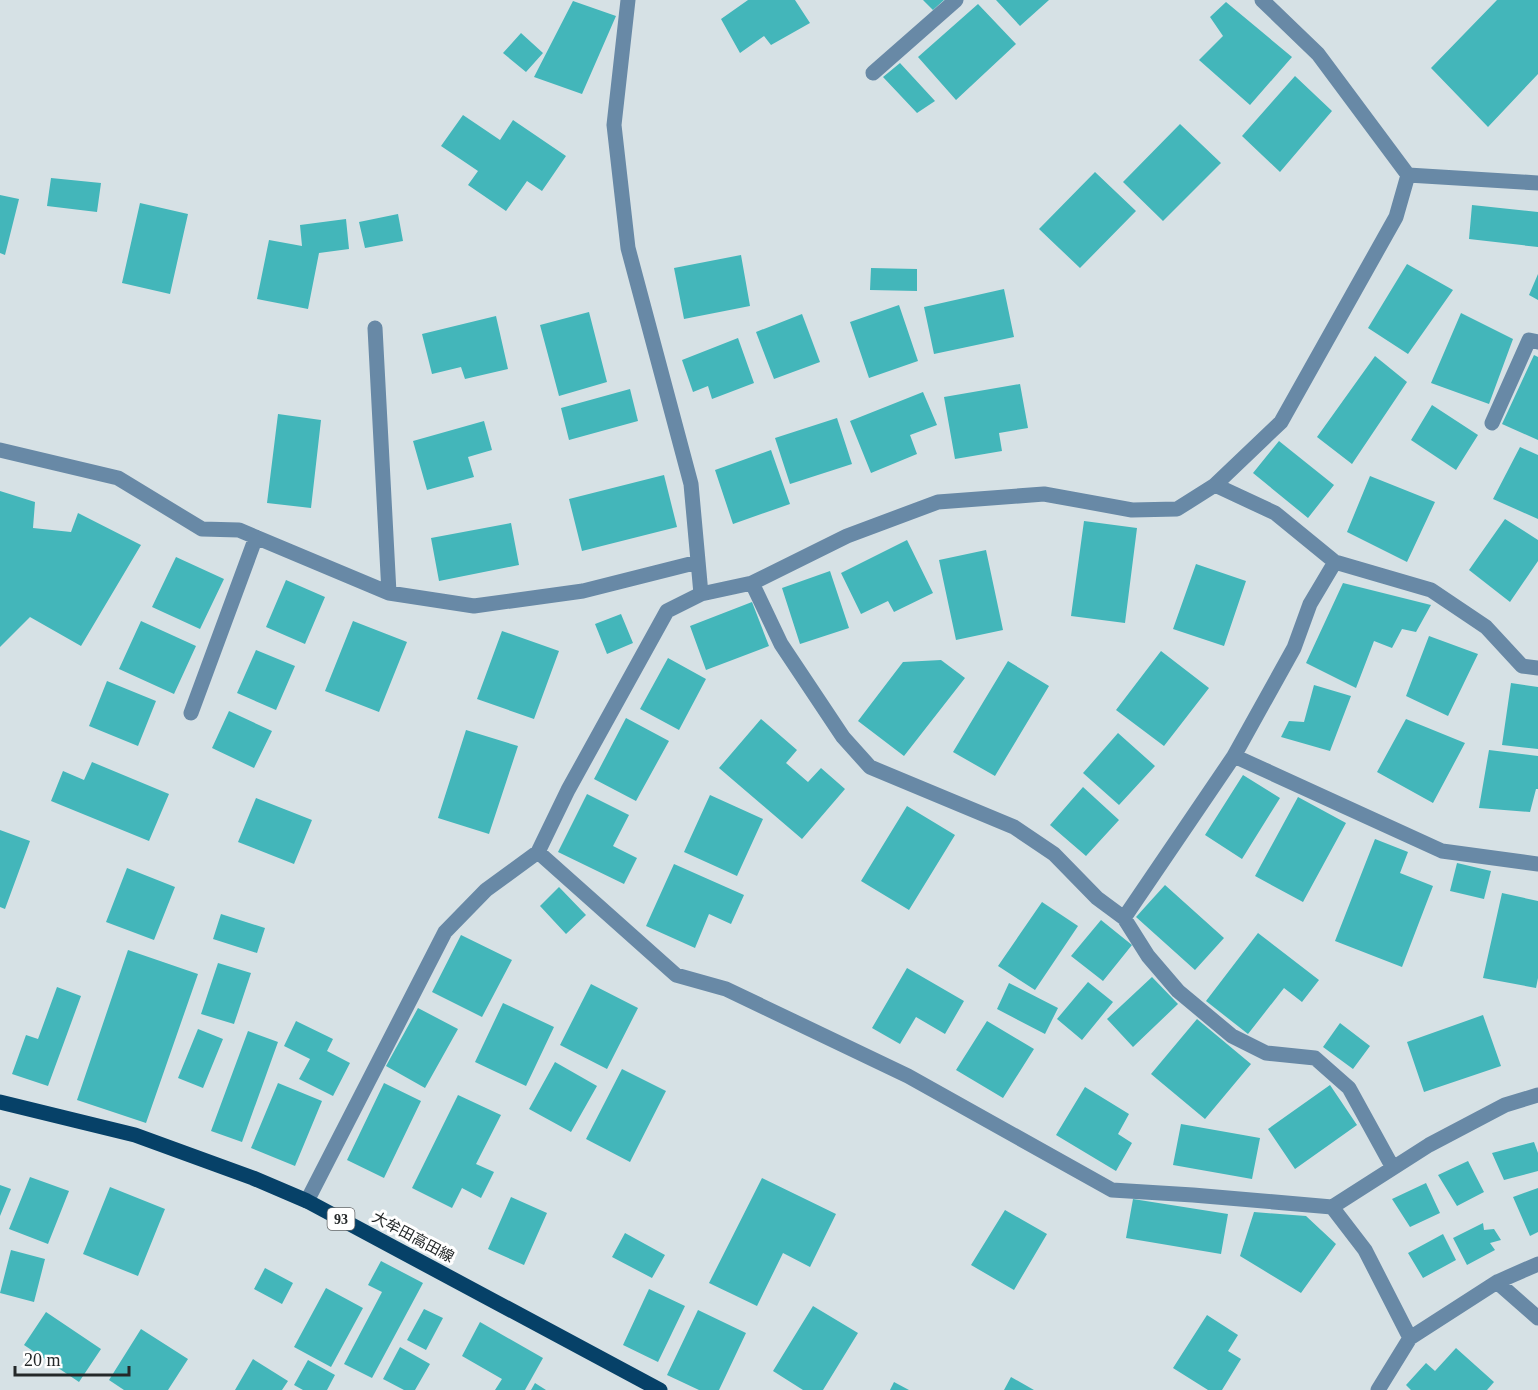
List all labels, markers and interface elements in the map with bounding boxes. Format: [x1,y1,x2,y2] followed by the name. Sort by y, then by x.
[328,1208,354,1230] road number: 93
[370,1209,456,1265] street label: 大牟田高田線
[15,1339,129,1377] scale bar
[24,1350,61,1370] text: 20 m

